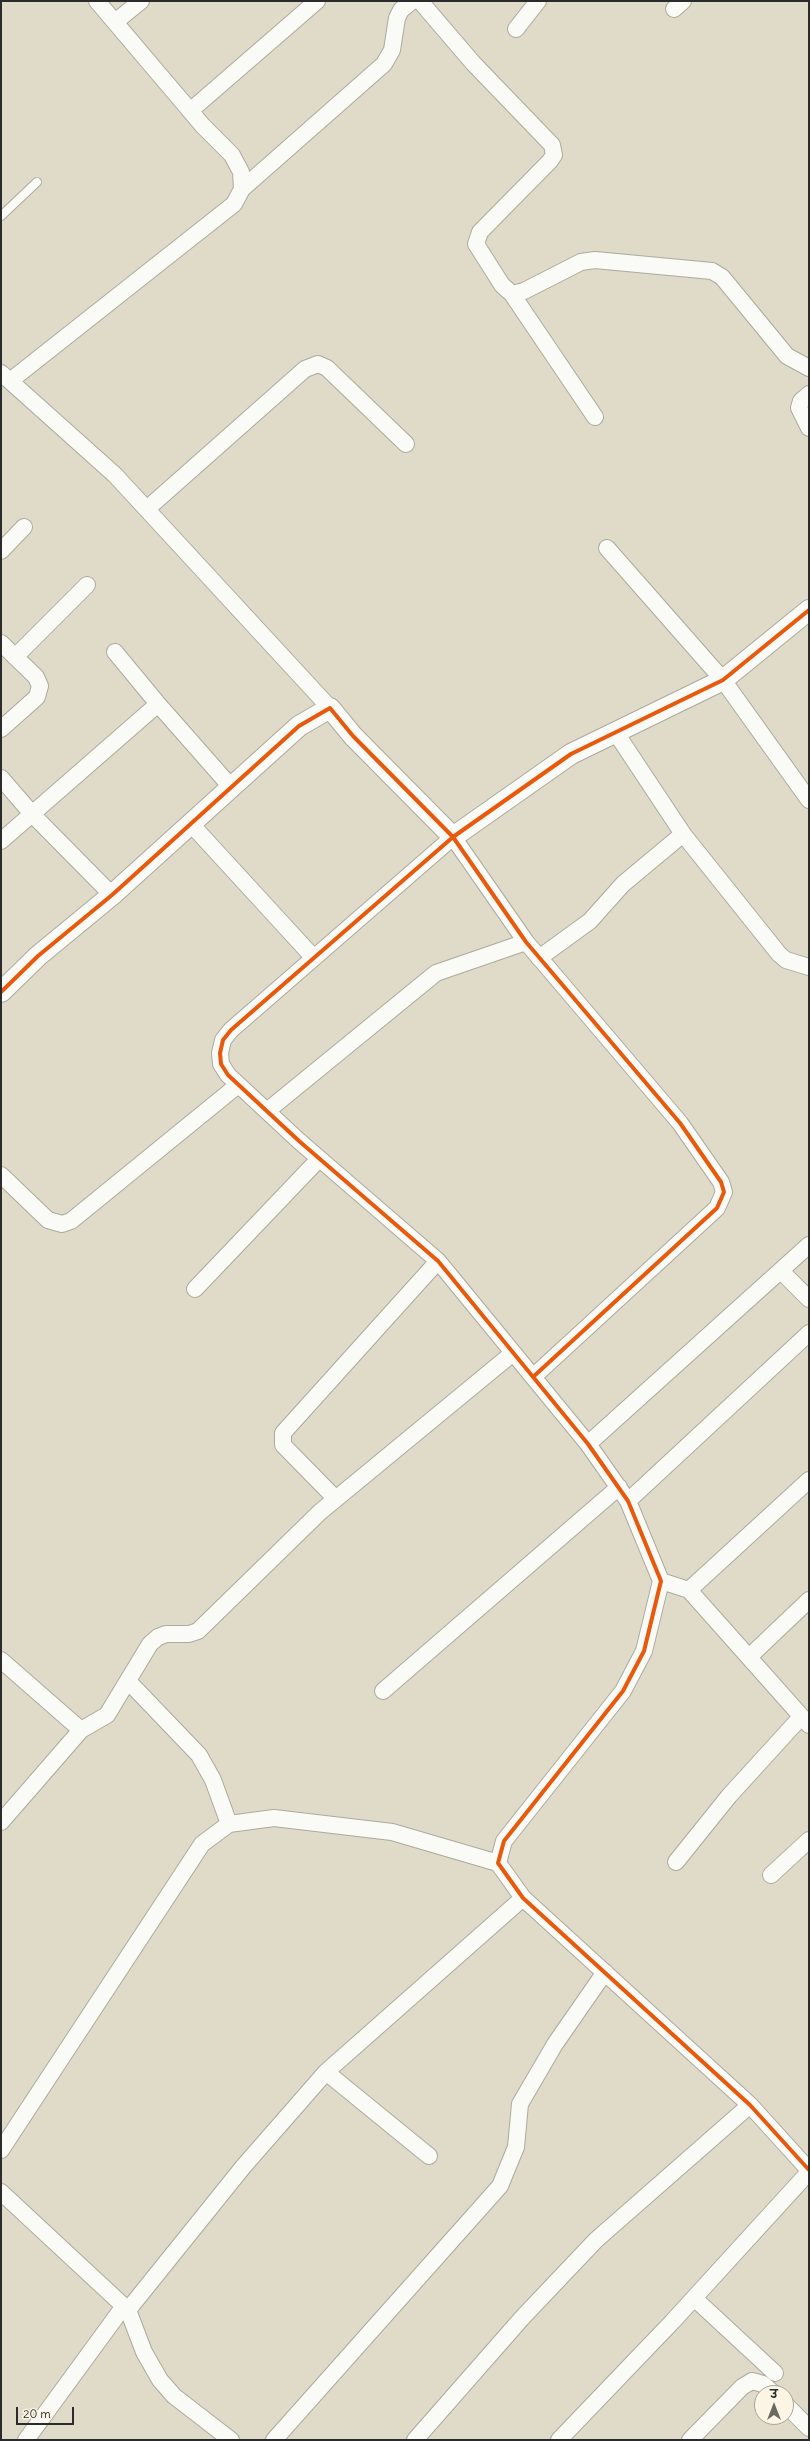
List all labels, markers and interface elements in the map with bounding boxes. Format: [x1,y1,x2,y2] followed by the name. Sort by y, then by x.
[754,2385,794,2425] north arrow
[770,2387,778,2401] text: उ
[18,2399,76,2425] scale bar
[23,2406,51,2421] text: 20 m

